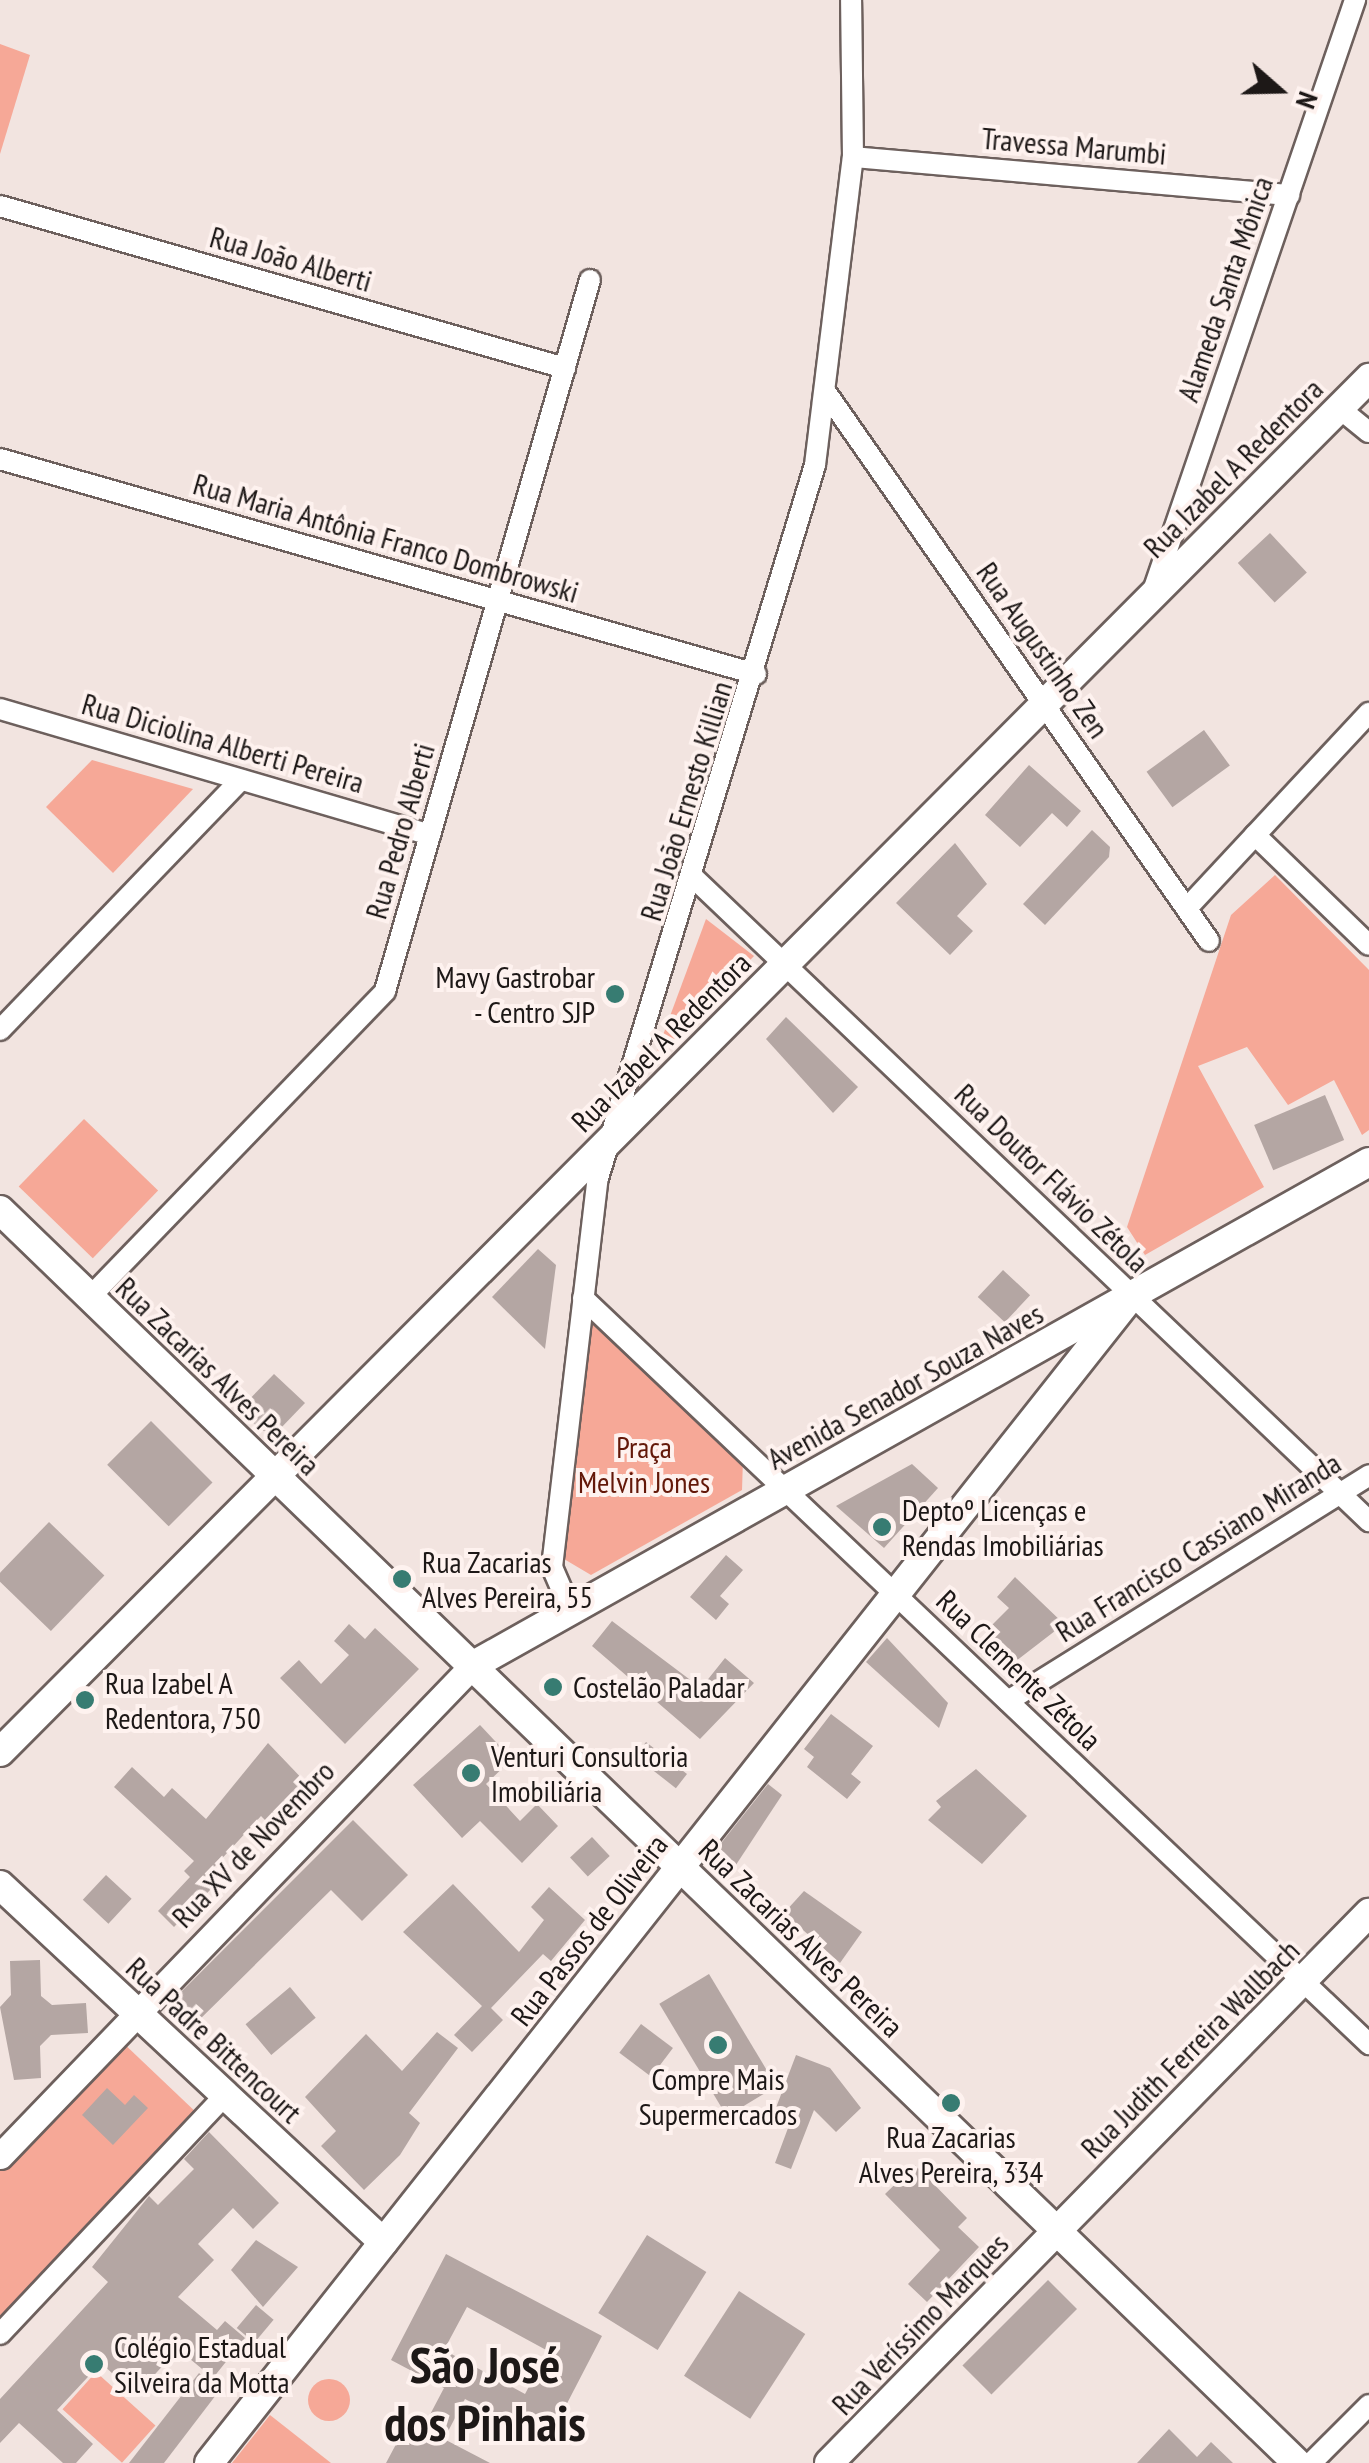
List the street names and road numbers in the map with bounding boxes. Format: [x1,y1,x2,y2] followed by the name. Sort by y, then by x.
[980,120,1168,172] street label: Travessa Marumbi
[1170,172,1280,406] street label: Alameda Santa Mônica
[205,219,377,299] street label: Rua João Alberti
[1135,370,1331,566] street label: Rua Izabel A Redentora
[189,466,583,610] street label: Rua Maria Antônia Franco Dombrowski
[969,555,1117,745] street label: Rua Augustinho Zen
[632,677,740,925] street label: Rua João Ernesto Killian
[78,685,368,801] street label: Rua Diciolina Alberti Pereira
[358,739,442,923] street label: Rua Pedro Alberti
[563,944,759,1140] street label: Rua Izabel A Redentora
[947,1076,1157,1280] street label: Rua Doutor Flávio Zétola
[108,1269,328,1483] street label: Rua Zacarias Alves Pereira
[761,1295,1049,1477] street label: Avenida Senador Souza Naves
[1049,1445,1347,1649] street label: Rua Francisco Cassiano Miranda
[929,1582,1109,1758] street label: Rua Clemente Zétola
[164,1753,342,1935] street label: Rua XV de Novembro
[503,1827,675,2033] street label: Rua Passos de Oliveira
[691,1831,911,2045] street label: Rua Zacarias Alves Pereira
[1073,1932,1307,2166] street label: Rua Judith Ferreira Wallbach
[119,1950,309,2130] street label: Rua Padre Bittencourt
[824,2226,1016,2422] street label: Rua Veríssimo Marques

